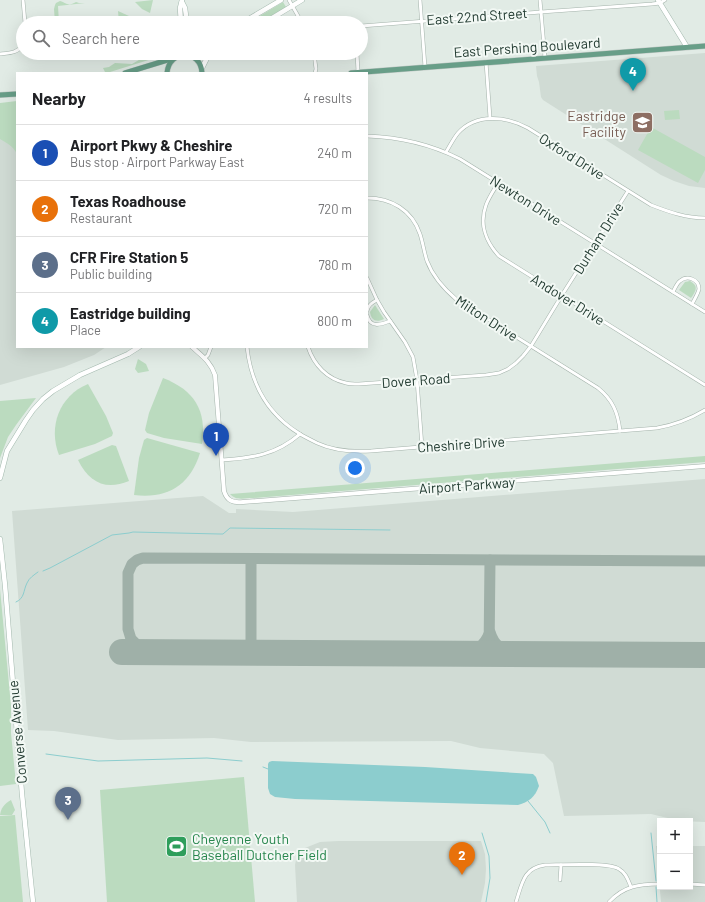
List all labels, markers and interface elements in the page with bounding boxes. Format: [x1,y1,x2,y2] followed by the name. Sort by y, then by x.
[426,4,528,28] street label: East 22nd Street
[16,16,368,60] search box
[30,27,52,49] icon: search
[62,29,140,47] text: Search here
[453,33,601,61] street label: East Pershing Boulevard
[620,58,646,91] pin: 4
[32,88,86,108] text: Nearby
[304,90,352,106] text: 4 results
[567,107,627,140] place label: Eastridge Facility
[629,110,655,136] school or university icon: Eastridge Facility
[536,129,608,183] street label: Oxford Drive
[70,136,233,154] text: Airport Pkwy & Cheshire
[43,145,47,161] text: 1
[317,145,352,161] text: 240 m
[70,154,245,170] text: Bus stop · Airport Parkway East
[487,171,565,229] street label: Newton Drive
[70,192,186,210] text: Texas Roadhouse
[569,199,627,277] street label: Durham Drive
[41,201,49,217] text: 2
[318,201,352,217] text: 720 m
[70,210,132,226] text: Restaurant
[70,248,188,266] text: CFR Fire Station 5
[41,257,49,273] text: 3
[318,257,352,273] text: 780 m
[70,266,152,282] text: Public building
[528,270,608,328] street label: Andover Drive
[453,292,521,344] street label: Milton Drive
[70,304,191,322] text: Eastridge building
[41,313,49,329] text: 4
[317,313,352,329] text: 800 m
[70,322,101,338] text: Place
[381,369,451,391] street label: Dover Road
[203,423,229,456] pin: 1
[417,432,505,456] street label: Cheshire Drive
[345,458,365,478] your location
[418,473,516,497] street label: Airport Parkway
[4,679,30,785] street label: Converse Avenue
[55,787,81,820] pin: 3
[657,818,693,890] map controls
[657,818,693,854] button: +
[192,830,327,863] place label: Cheyenne Youth Baseball Dutcher Field
[164,833,190,859] sports icon: Cheyenne Youth Baseball Dutcher Field
[449,842,475,875] pin: 2
[657,854,693,890] button: −

